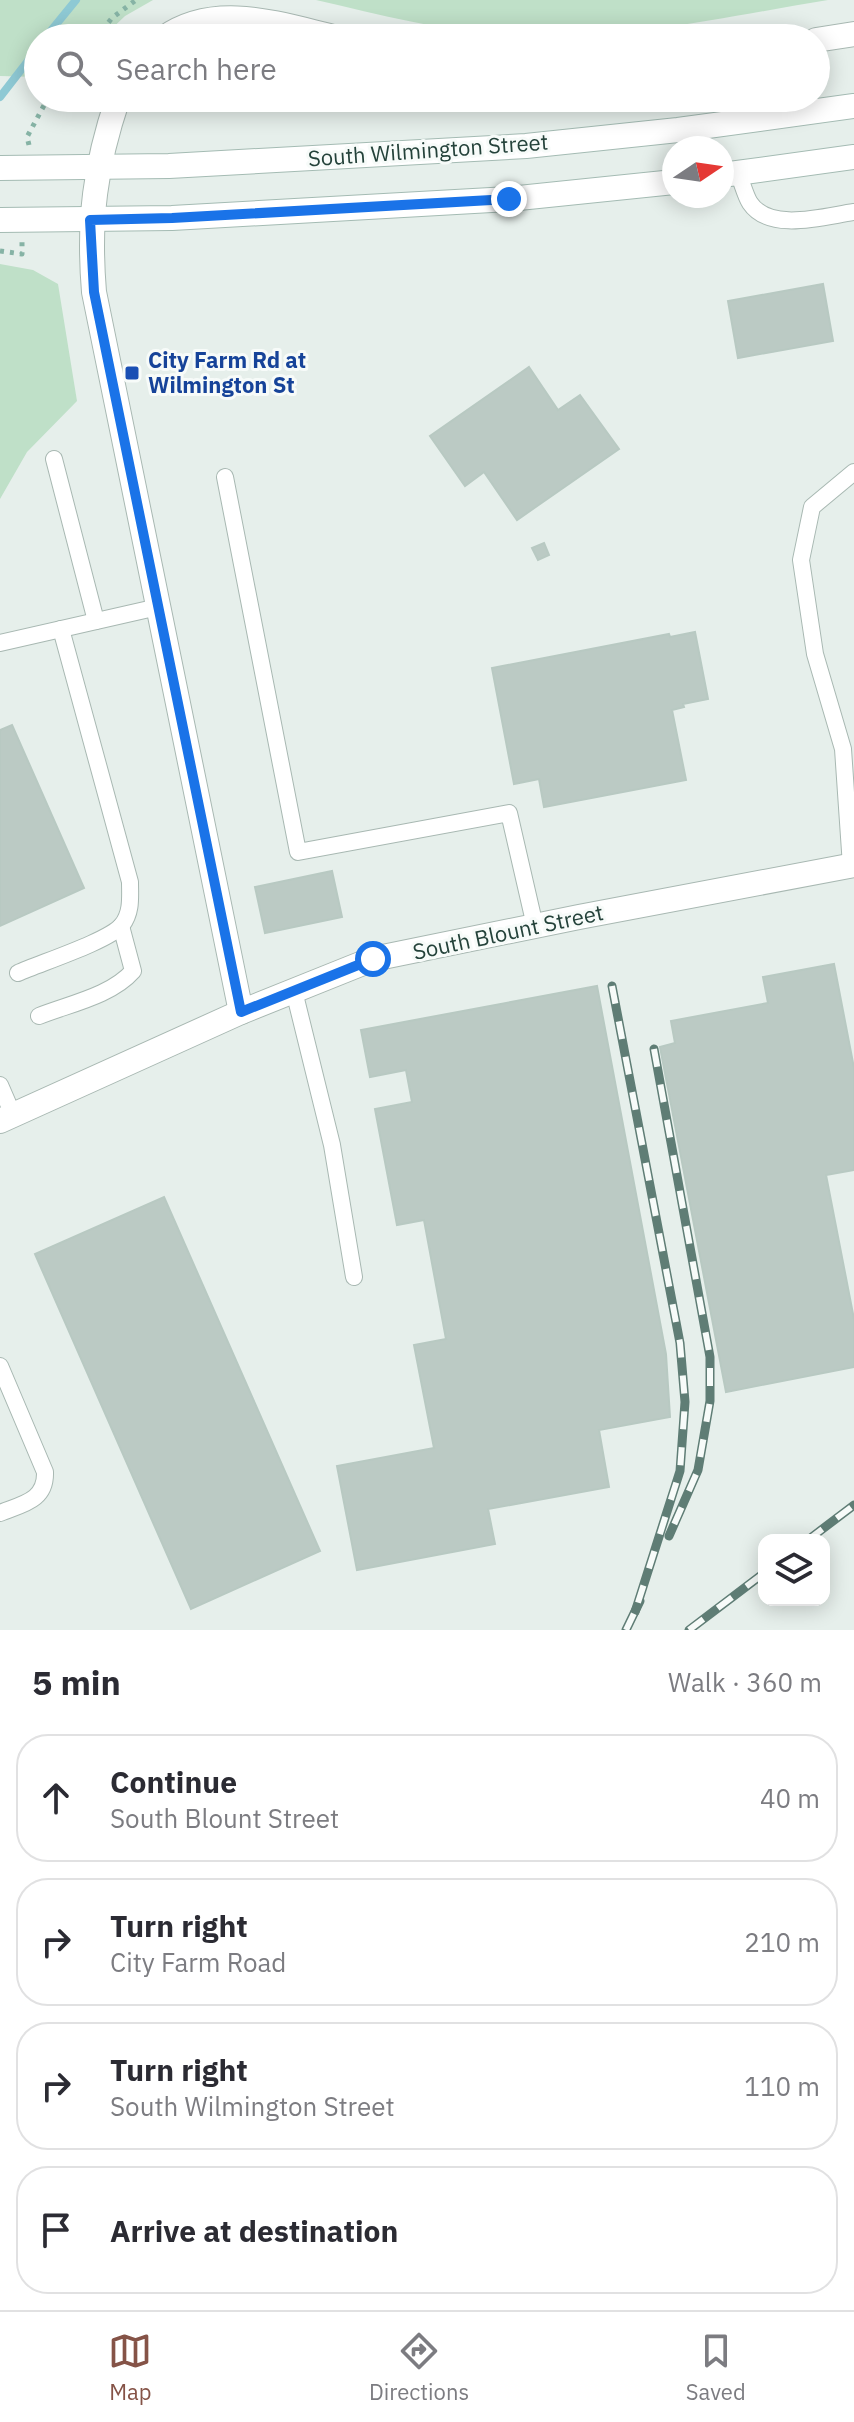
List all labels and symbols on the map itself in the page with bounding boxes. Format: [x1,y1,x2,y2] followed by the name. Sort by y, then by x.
[307,127,549,172] street label: South Wilmington Street
[662,136,734,208] north arrow
[491,181,527,217] route end
[148,345,306,399] place label: City Farm Rd at Wilmington St
[123,364,141,382] marker: City Farm Rd at Wilmington St
[410,897,606,966] street label: South Blount Street
[355,941,391,977] route start

